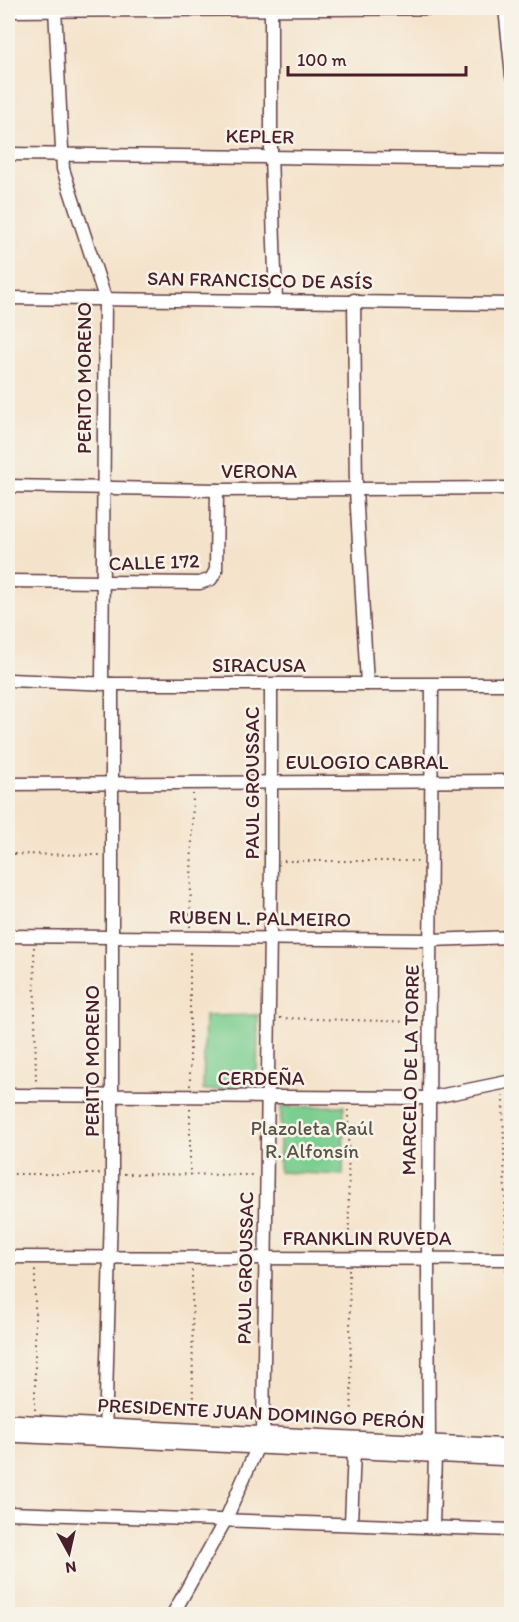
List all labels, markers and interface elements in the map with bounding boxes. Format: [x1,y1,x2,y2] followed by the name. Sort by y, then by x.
[288,39,466,77] scale bar
[297,49,347,71] text: 100 m
[225,123,295,149] street label: KEPLER
[147,266,373,294] street label: SAN FRANCISCO DE ASÍS
[72,302,96,454] street label: PERITO MORENO
[221,459,297,483] street label: VERONA
[108,548,201,576] street label: CALLE 172
[212,653,306,677] street label: SIRACUSA
[240,706,264,860] street label: PAUL GROUSSAC
[286,750,448,774] street label: EULOGIO CABRAL
[169,904,351,932] street label: RUBEN L. PALMEIRO
[396,964,424,1176] street label: MARCELO DE LA TORRE
[80,985,104,1137] street label: PERITO MORENO
[217,1066,305,1090] street label: CERDEÑA
[250,1116,374,1163] park label: Plazoleta Raúl R. Alfonsín
[232,1191,258,1345] street label: PAUL GROUSSAC
[282,1226,452,1250] street label: FRANKLIN RUVEDA
[97,1392,425,1434] street label: PRESIDENTE JUAN DOMINGO PERÓN
[39,1523,99,1583] north arrow
[64,1557,78,1578] text: N

